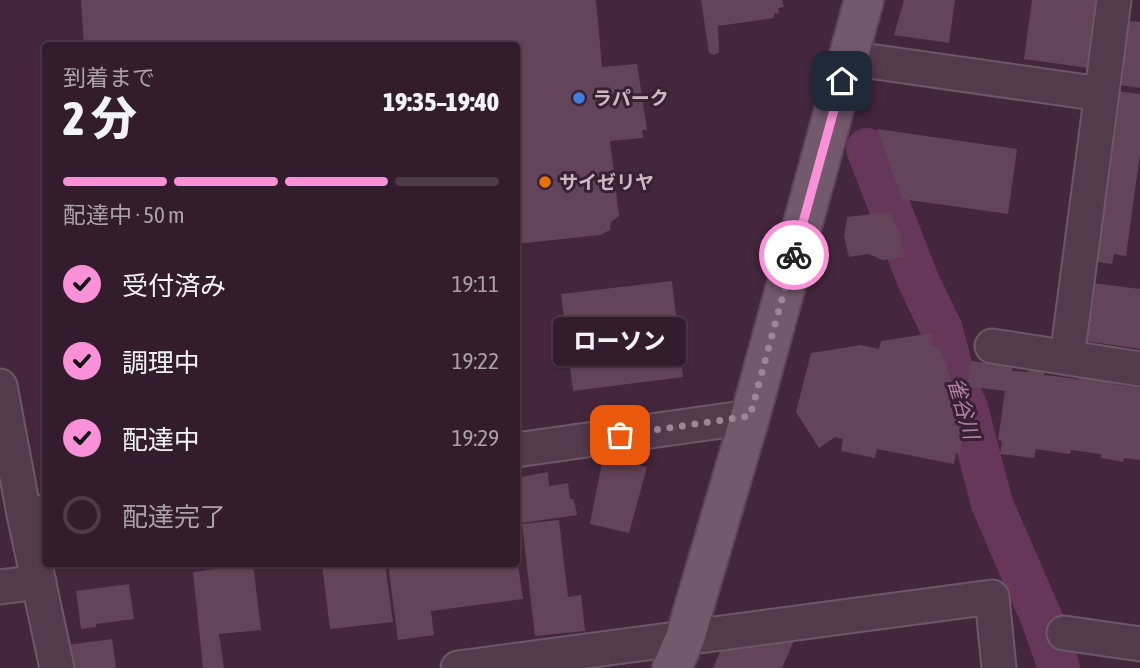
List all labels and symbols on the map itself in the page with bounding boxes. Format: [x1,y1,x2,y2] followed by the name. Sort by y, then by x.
[812,51,872,111] pin
[593,87,669,109] place label: ラパーク
[571,90,587,106] marker: ラパーク
[559,171,654,193] place label: サイゼリヤ
[537,174,553,190] marker: サイゼリヤ
[759,220,829,290] courier
[554,316,686,365] callout: ローソン
[944,374,985,444] water label: 雀谷川
[590,405,650,465] pin

